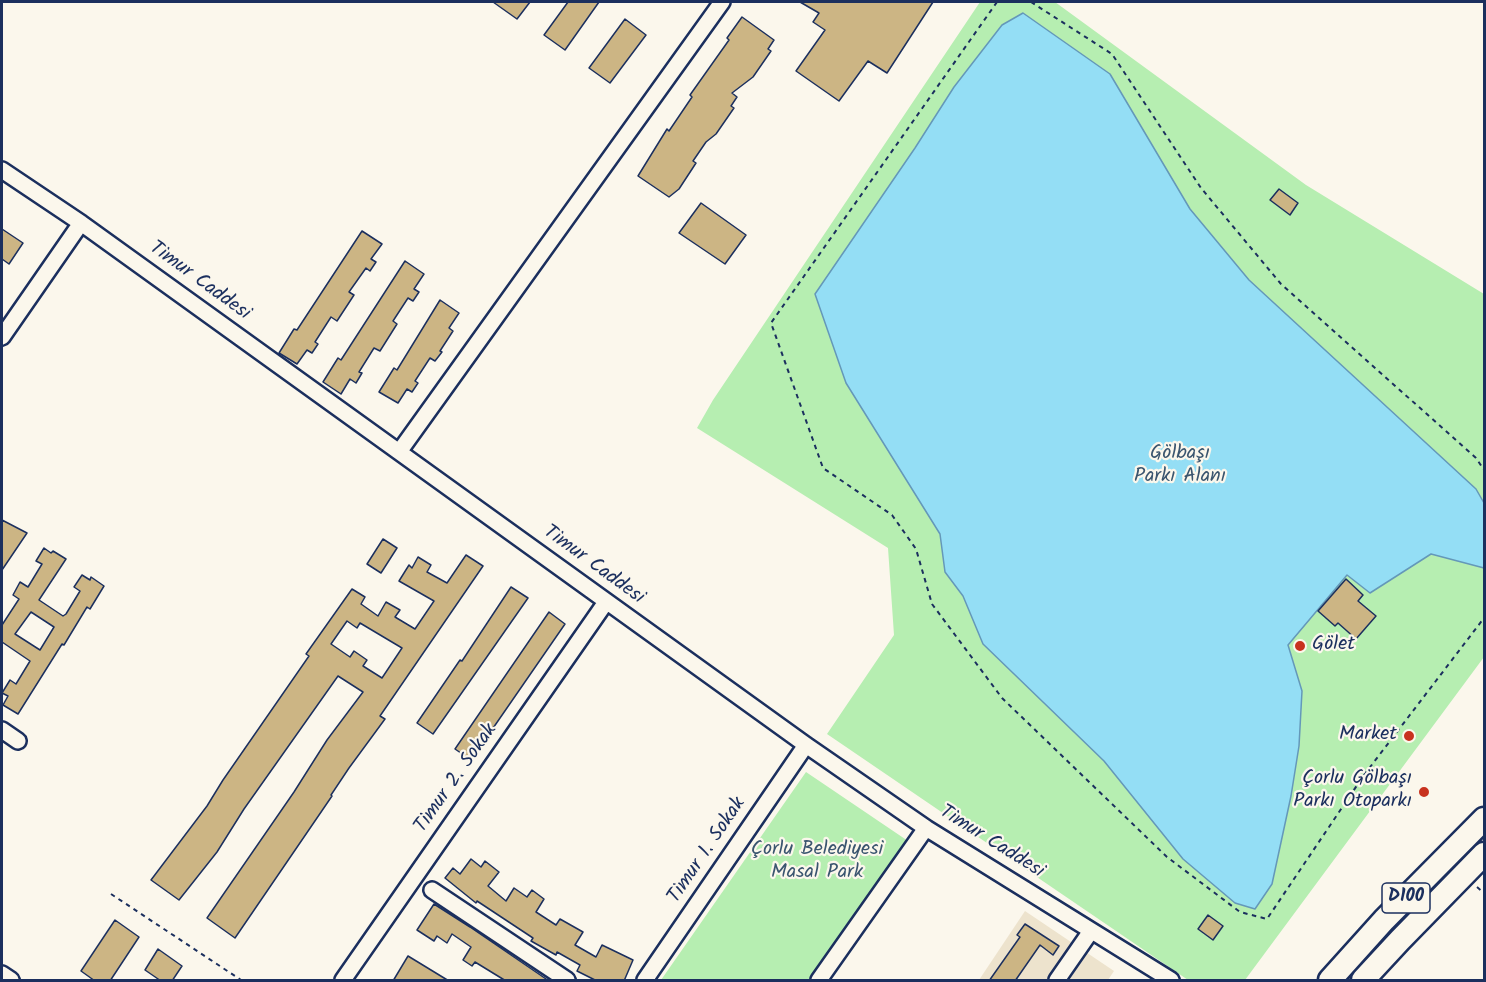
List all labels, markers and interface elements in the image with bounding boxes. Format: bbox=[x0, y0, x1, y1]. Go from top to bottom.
street label: Timur Caddesi bbox=[144, 237, 254, 327]
park label: Gölbaşı Parkı Alanı bbox=[1134, 443, 1226, 490]
street label: Timur Caddesi bbox=[538, 521, 648, 611]
place label: Gölet bbox=[1312, 634, 1355, 658]
marker: Gölet bbox=[1293, 639, 1307, 653]
street label: Timur 2. Sokak bbox=[411, 720, 503, 838]
place label: Market bbox=[1339, 724, 1397, 748]
marker: Market bbox=[1402, 729, 1416, 743]
place label: Çorlu Gölbaşı Parkı Otoparkı bbox=[1293, 768, 1412, 815]
marker: Çorlu Gölbaşı Parkı Otoparkı bbox=[1417, 785, 1431, 799]
street label: Timur 1. Sokak bbox=[664, 794, 752, 908]
street label: Timur Caddesi bbox=[934, 801, 1048, 885]
park label: Çorlu Belediyesi Masal Park bbox=[751, 839, 883, 886]
road number: D100 bbox=[1382, 883, 1430, 913]

